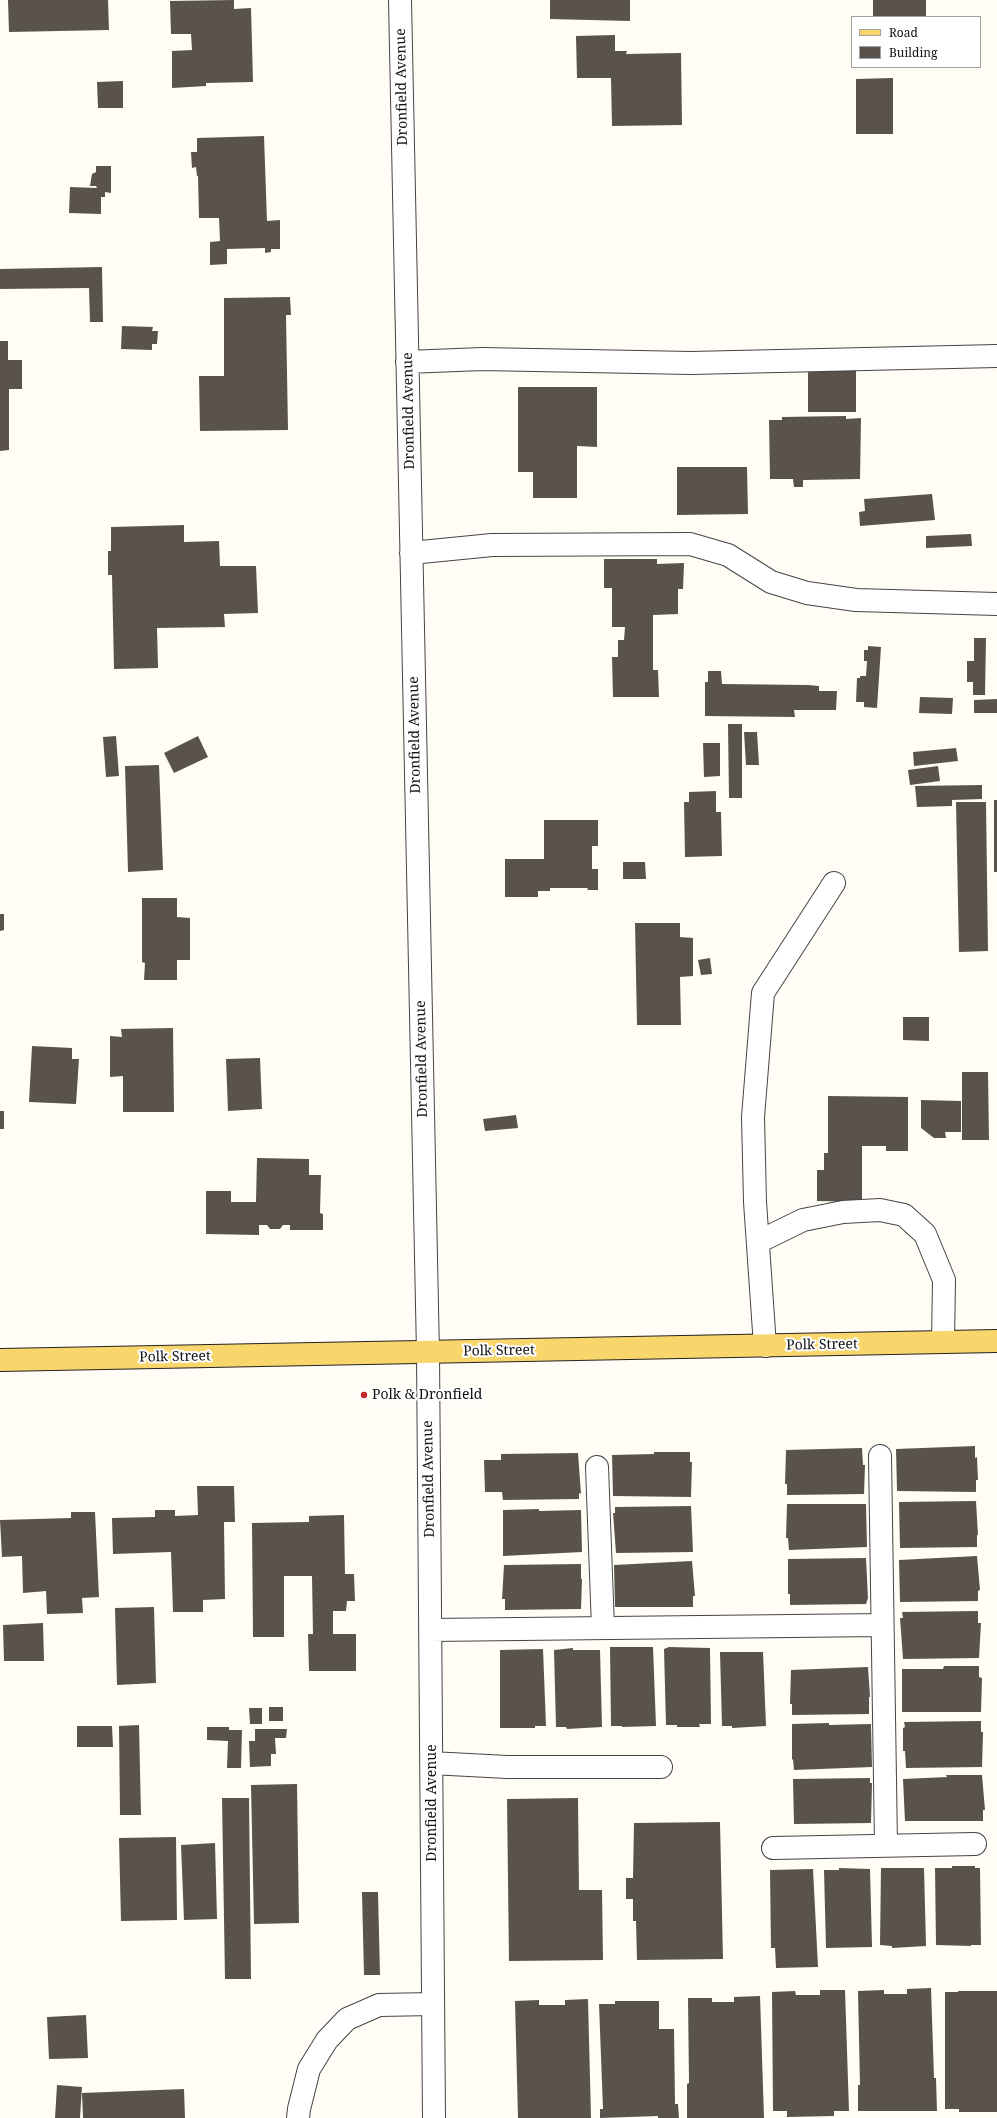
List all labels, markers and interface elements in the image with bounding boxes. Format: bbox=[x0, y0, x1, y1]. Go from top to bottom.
legend bbox=[851, 16, 981, 68]
text: Road bbox=[889, 24, 918, 41]
street label: Dronfield Avenue bbox=[393, 28, 411, 146]
text: Building bbox=[889, 44, 937, 61]
street label: Dronfield Avenue bbox=[400, 352, 418, 470]
street label: Dronfield Avenue bbox=[406, 676, 424, 794]
street label: Dronfield Avenue bbox=[413, 1000, 431, 1118]
street label: Polk Street bbox=[786, 1336, 858, 1354]
street label: Polk Street bbox=[463, 1342, 535, 1360]
street label: Polk Street bbox=[139, 1348, 211, 1366]
place label: Polk & Dronfield bbox=[372, 1387, 482, 1403]
marker: Polk & Dronfield bbox=[359, 1390, 369, 1400]
street label: Dronfield Avenue bbox=[420, 1420, 438, 1538]
street label: Dronfield Avenue bbox=[424, 1744, 440, 1862]

